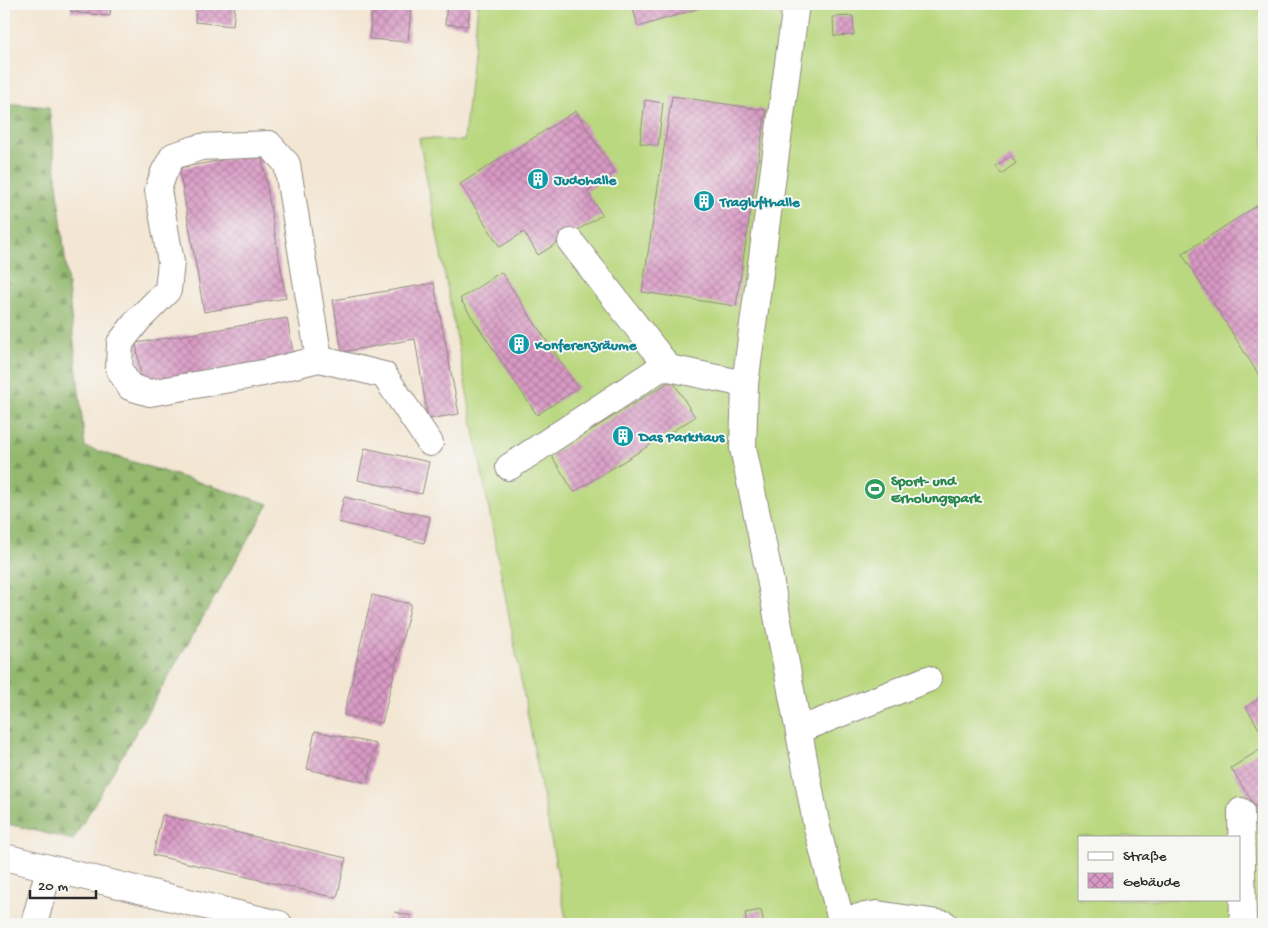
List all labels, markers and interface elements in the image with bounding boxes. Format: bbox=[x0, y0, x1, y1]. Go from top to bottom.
building icon: Judohalle bbox=[526, 167, 550, 191]
place label: Judohalle bbox=[553, 172, 618, 190]
building icon: Traglufthalle bbox=[692, 189, 716, 213]
place label: Traglufthalle bbox=[719, 194, 801, 212]
building icon: Konferenzräume bbox=[507, 332, 531, 356]
place label: Konferenzräume bbox=[534, 337, 638, 355]
building icon: Das ParkHaus bbox=[611, 424, 635, 448]
place label: Das ParkHaus bbox=[637, 429, 726, 447]
place label: Sport- und Erholungspark bbox=[891, 473, 983, 508]
sports icon: Sport- und Erholungspark bbox=[863, 477, 887, 501]
legend bbox=[1078, 836, 1240, 900]
text: Straße bbox=[1123, 848, 1167, 866]
scale bar bbox=[30, 868, 96, 900]
text: Gebäude bbox=[1123, 874, 1180, 892]
text: 20 m bbox=[38, 878, 68, 896]

